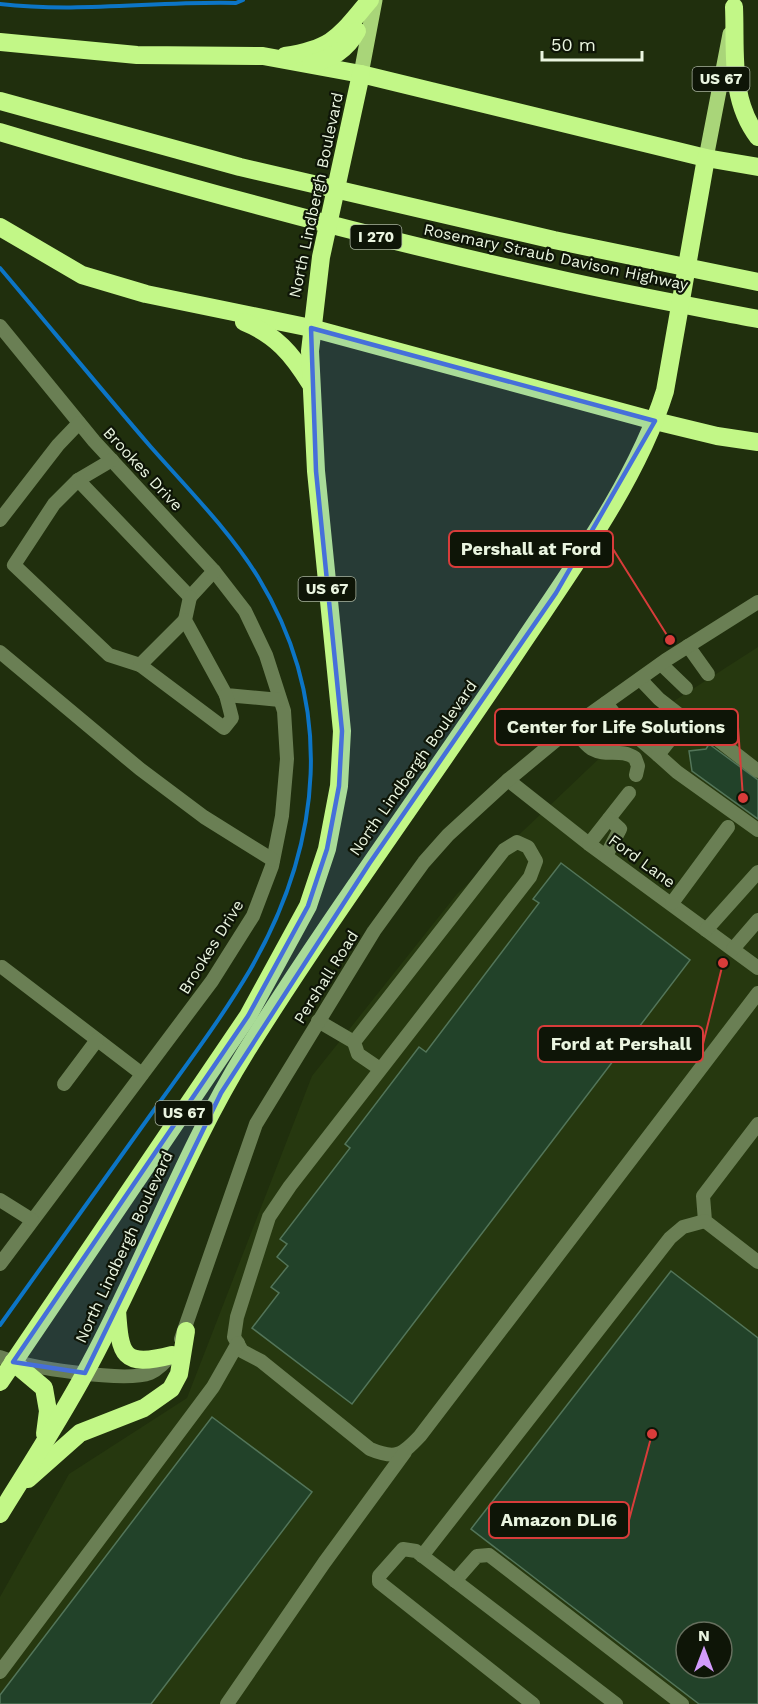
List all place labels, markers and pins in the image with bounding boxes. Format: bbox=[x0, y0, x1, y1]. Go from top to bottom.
callout: Pershall at Ford bbox=[449, 531, 613, 567]
callout: Center for Life Solutions bbox=[495, 709, 738, 745]
callout: Ford at Pershall bbox=[538, 1026, 703, 1062]
callout: Amazon DLI6 bbox=[489, 1502, 629, 1538]

